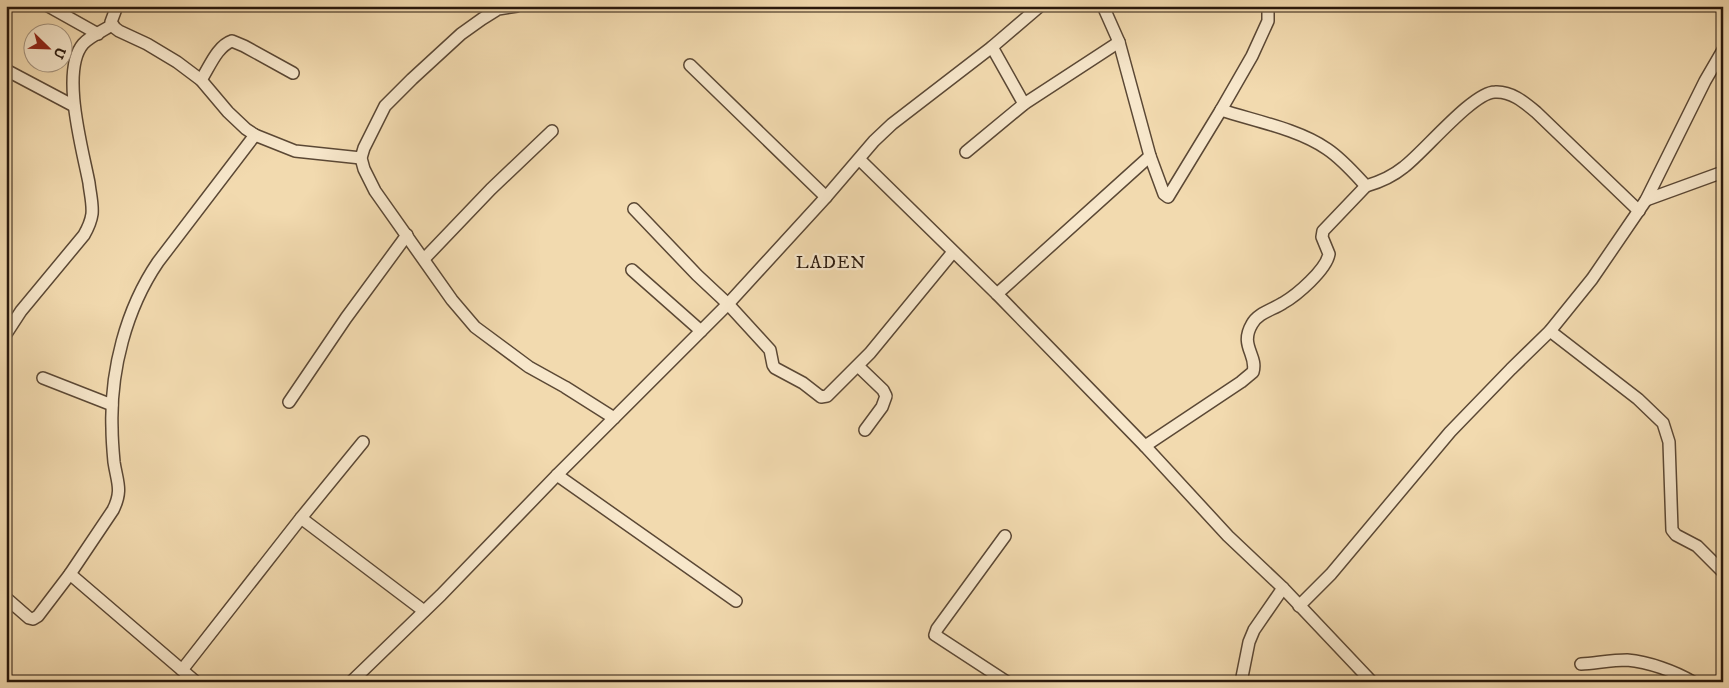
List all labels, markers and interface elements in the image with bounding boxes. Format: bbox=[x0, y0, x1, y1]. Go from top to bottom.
north arrow bbox=[22, 22, 72, 72]
text: U bbox=[49, 44, 69, 61]
district label: LADEN bbox=[796, 252, 866, 274]

